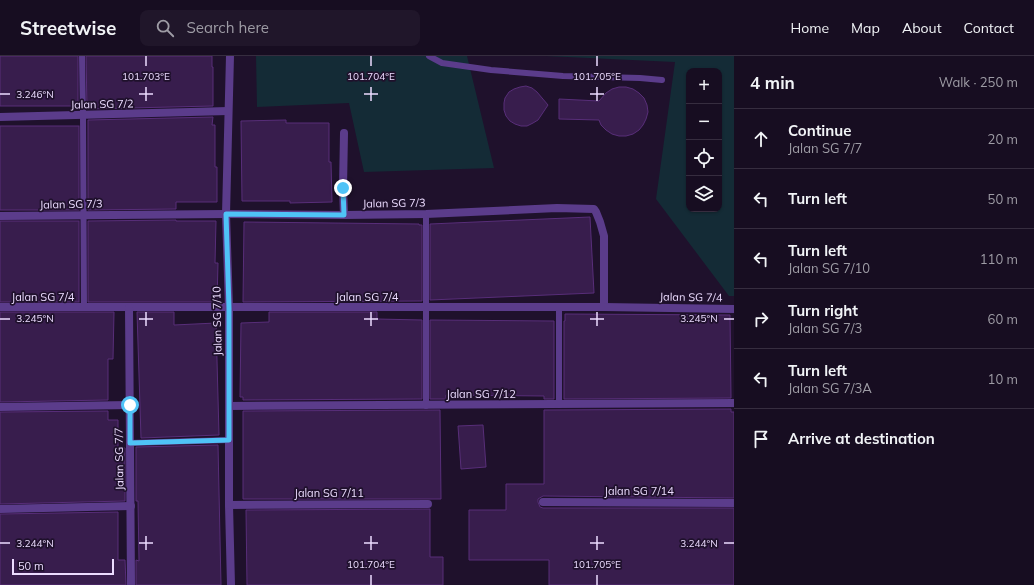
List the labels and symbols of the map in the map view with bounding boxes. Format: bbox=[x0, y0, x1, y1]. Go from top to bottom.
text: 101.703°E bbox=[122, 70, 170, 83]
text: 101.704°E bbox=[347, 70, 395, 83]
text: 101.705°E bbox=[573, 70, 621, 83]
text: 3.246°N bbox=[16, 88, 54, 101]
street label: Jalan SG 7/2 bbox=[70, 96, 134, 112]
route end bbox=[334, 179, 352, 197]
street label: Jalan SG 7/3 bbox=[362, 195, 426, 211]
street label: Jalan SG 7/3 bbox=[39, 196, 103, 212]
street label: Jalan SG 7/10 bbox=[209, 286, 225, 356]
street label: Jalan SG 7/4 bbox=[659, 289, 723, 305]
street label: Jalan SG 7/4 bbox=[12, 290, 75, 304]
street label: Jalan SG 7/4 bbox=[336, 290, 399, 304]
text: 3.245°N bbox=[16, 312, 54, 325]
text: 3.245°N bbox=[680, 312, 718, 325]
street label: Jalan SG 7/12 bbox=[446, 387, 516, 401]
route start bbox=[121, 396, 139, 414]
street label: Jalan SG 7/7 bbox=[111, 427, 127, 491]
street label: Jalan SG 7/14 bbox=[604, 484, 674, 498]
street label: Jalan SG 7/11 bbox=[294, 486, 364, 500]
text: 3.244°N bbox=[16, 537, 54, 550]
text: 3.244°N bbox=[680, 537, 718, 550]
scale bar bbox=[12, 557, 114, 576]
text: 101.704°E bbox=[347, 558, 395, 571]
text: 101.705°E bbox=[573, 558, 621, 571]

